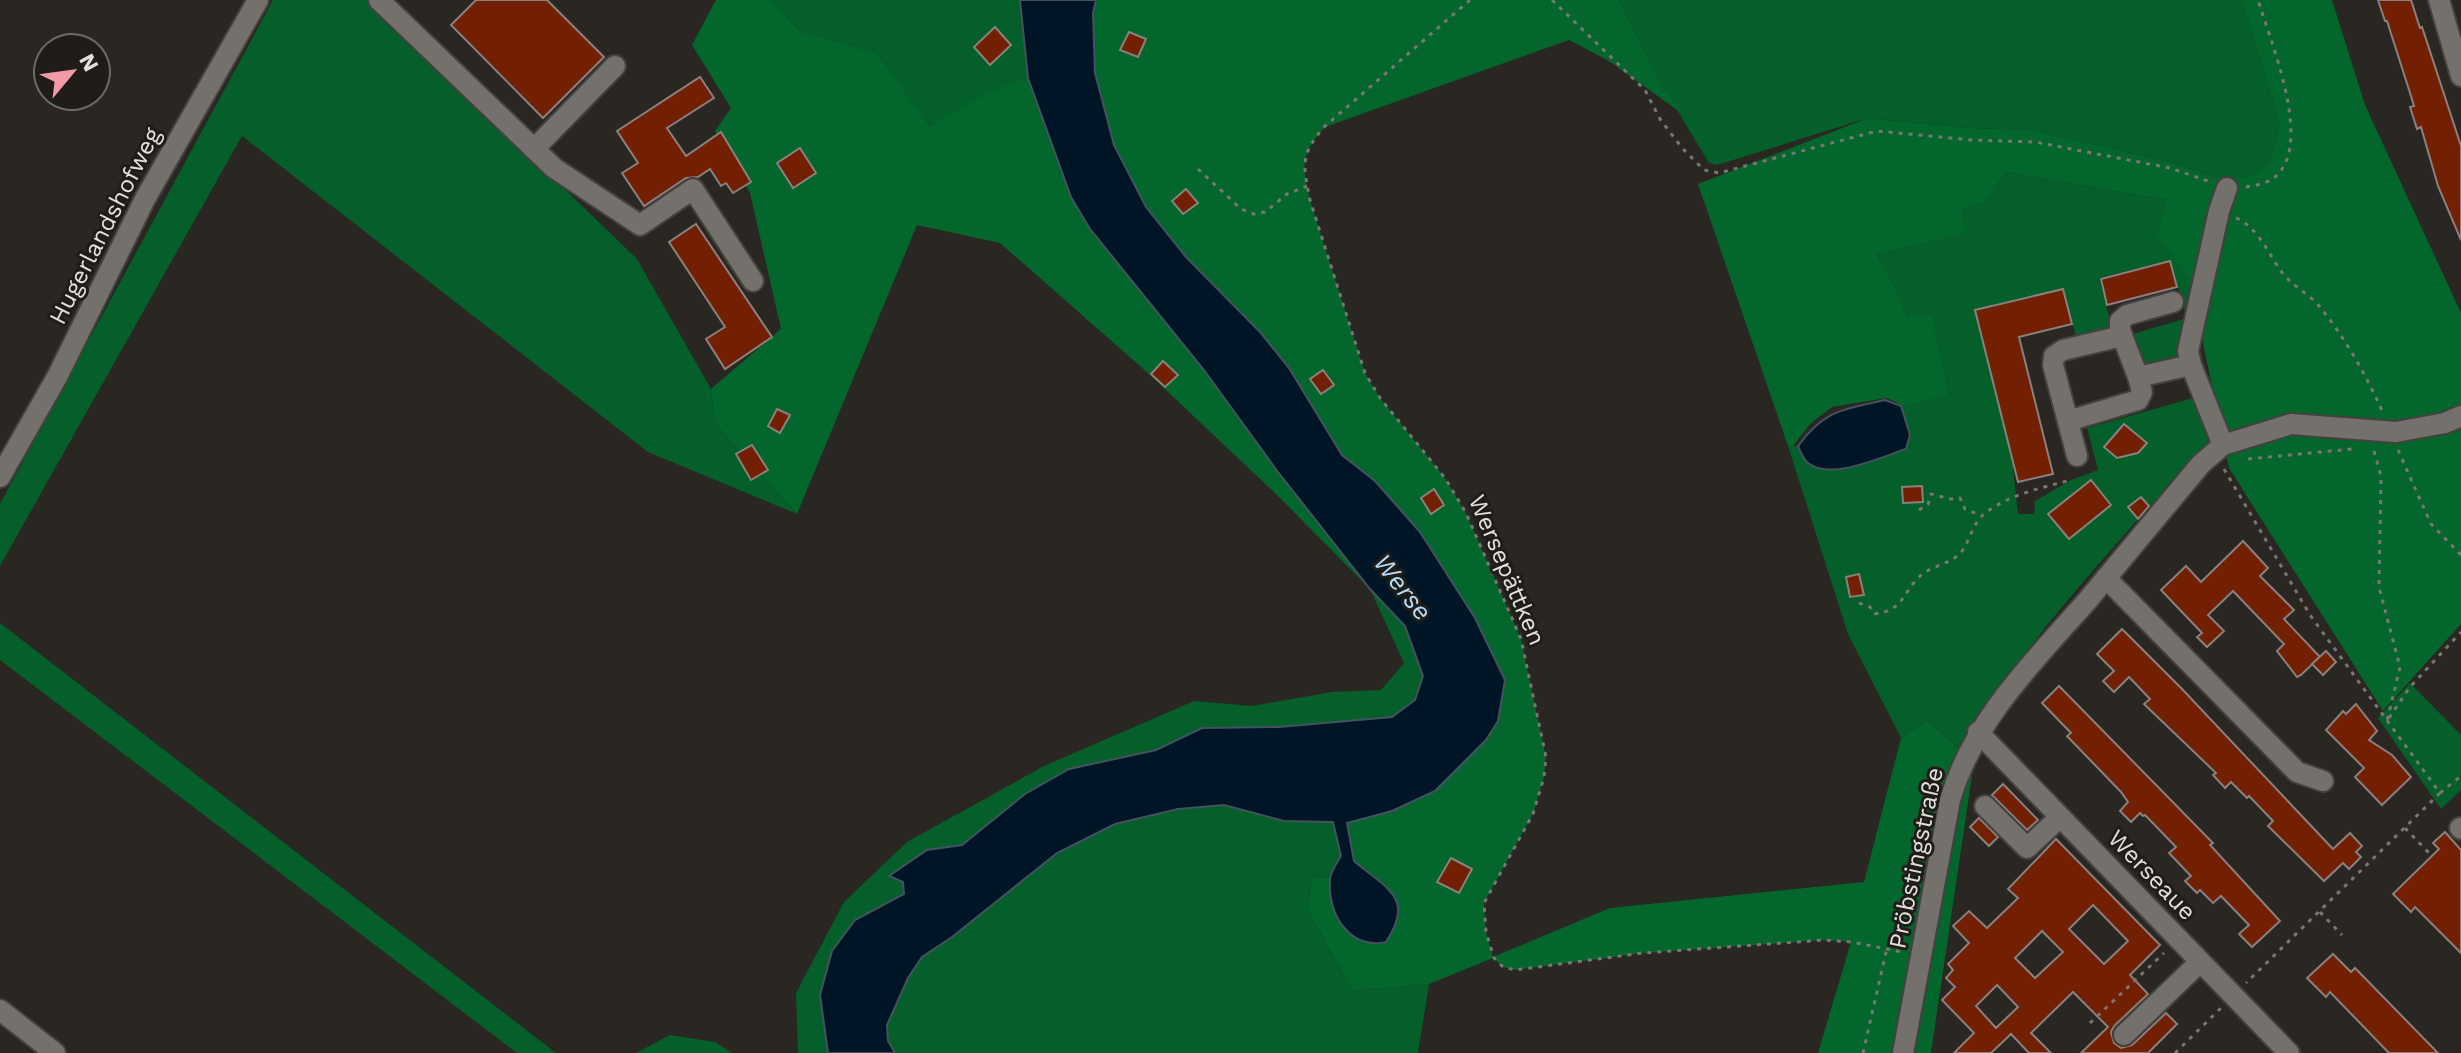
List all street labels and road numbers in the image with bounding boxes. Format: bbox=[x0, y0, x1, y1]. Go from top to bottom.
street label: Hugerlandshofweg bbox=[43, 123, 167, 329]
street label: Wersepättken bbox=[1463, 491, 1551, 649]
street label: Pröbstingstraße bbox=[1883, 765, 1949, 951]
street label: Werseaue bbox=[2102, 824, 2202, 926]

